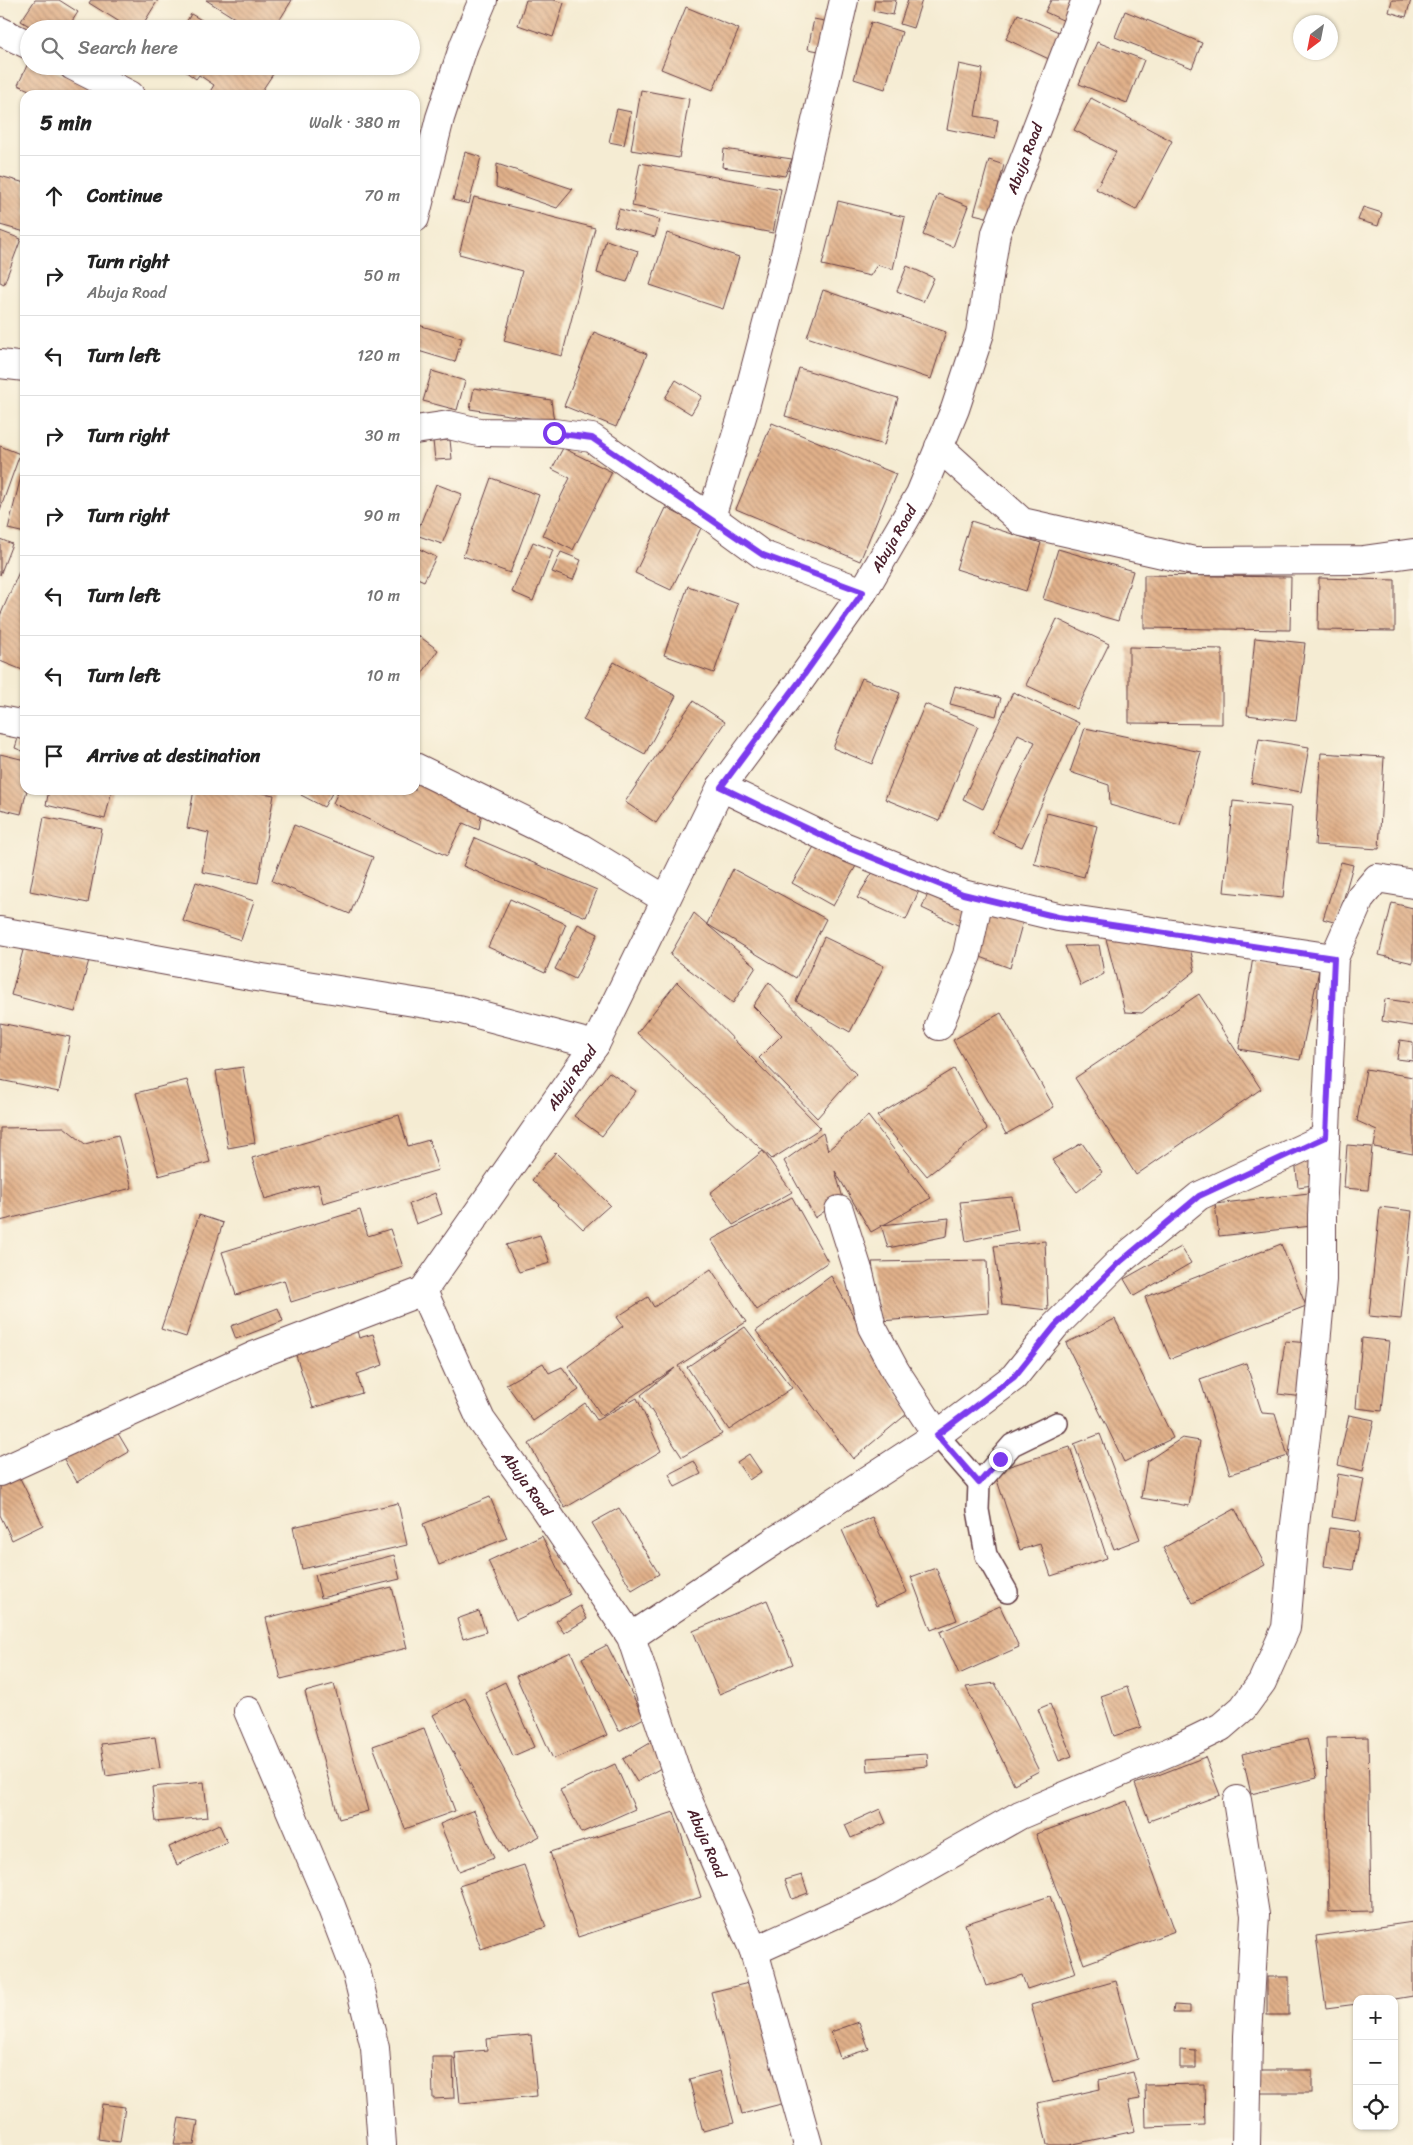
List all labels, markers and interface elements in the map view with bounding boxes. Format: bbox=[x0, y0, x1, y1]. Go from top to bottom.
north arrow bbox=[1293, 15, 1338, 60]
search box bbox=[20, 20, 420, 75]
text: Search here bbox=[78, 31, 178, 64]
icon: search bbox=[38, 34, 66, 62]
text: 5 min bbox=[40, 104, 92, 142]
text: Walk · 380 m bbox=[309, 108, 400, 137]
street label: Abuja Road bbox=[999, 118, 1051, 199]
text: Continue bbox=[87, 179, 163, 212]
text: 70 m bbox=[364, 181, 400, 210]
icon: ahead bbox=[40, 182, 68, 210]
text: Turn right bbox=[87, 245, 169, 278]
text: 50 m bbox=[364, 261, 400, 290]
icon: right bbox=[40, 262, 68, 290]
text: Abuja Road bbox=[87, 278, 166, 307]
text: Turn left bbox=[87, 339, 160, 372]
text: 120 m bbox=[357, 341, 400, 370]
icon: left bbox=[40, 342, 68, 370]
text: Turn right bbox=[87, 419, 169, 452]
text: 30 m bbox=[365, 421, 400, 450]
icon: right bbox=[40, 422, 68, 450]
route start bbox=[543, 422, 566, 445]
text: Turn right bbox=[87, 499, 169, 532]
street label: Abuja Road bbox=[863, 499, 924, 578]
text: 90 m bbox=[364, 501, 400, 530]
icon: right bbox=[40, 502, 68, 530]
text: Turn left bbox=[87, 579, 160, 612]
text: 10 m bbox=[367, 581, 400, 610]
icon: left bbox=[40, 582, 68, 610]
text: Turn left bbox=[87, 659, 160, 692]
text: 10 m bbox=[367, 661, 400, 690]
icon: left bbox=[40, 662, 68, 690]
text: Arrive at destination bbox=[87, 739, 260, 772]
icon: arrive bbox=[40, 742, 68, 770]
street label: Abuja Road bbox=[539, 1039, 605, 1117]
street label: Abuja Road bbox=[494, 1445, 560, 1522]
route end bbox=[989, 1448, 1012, 1471]
street label: Abuja Road bbox=[680, 1803, 734, 1883]
map controls bbox=[1353, 1995, 1398, 2130]
button: + bbox=[1353, 1995, 1398, 2040]
button: − bbox=[1353, 2040, 1398, 2085]
button: locate bbox=[1353, 2085, 1398, 2130]

